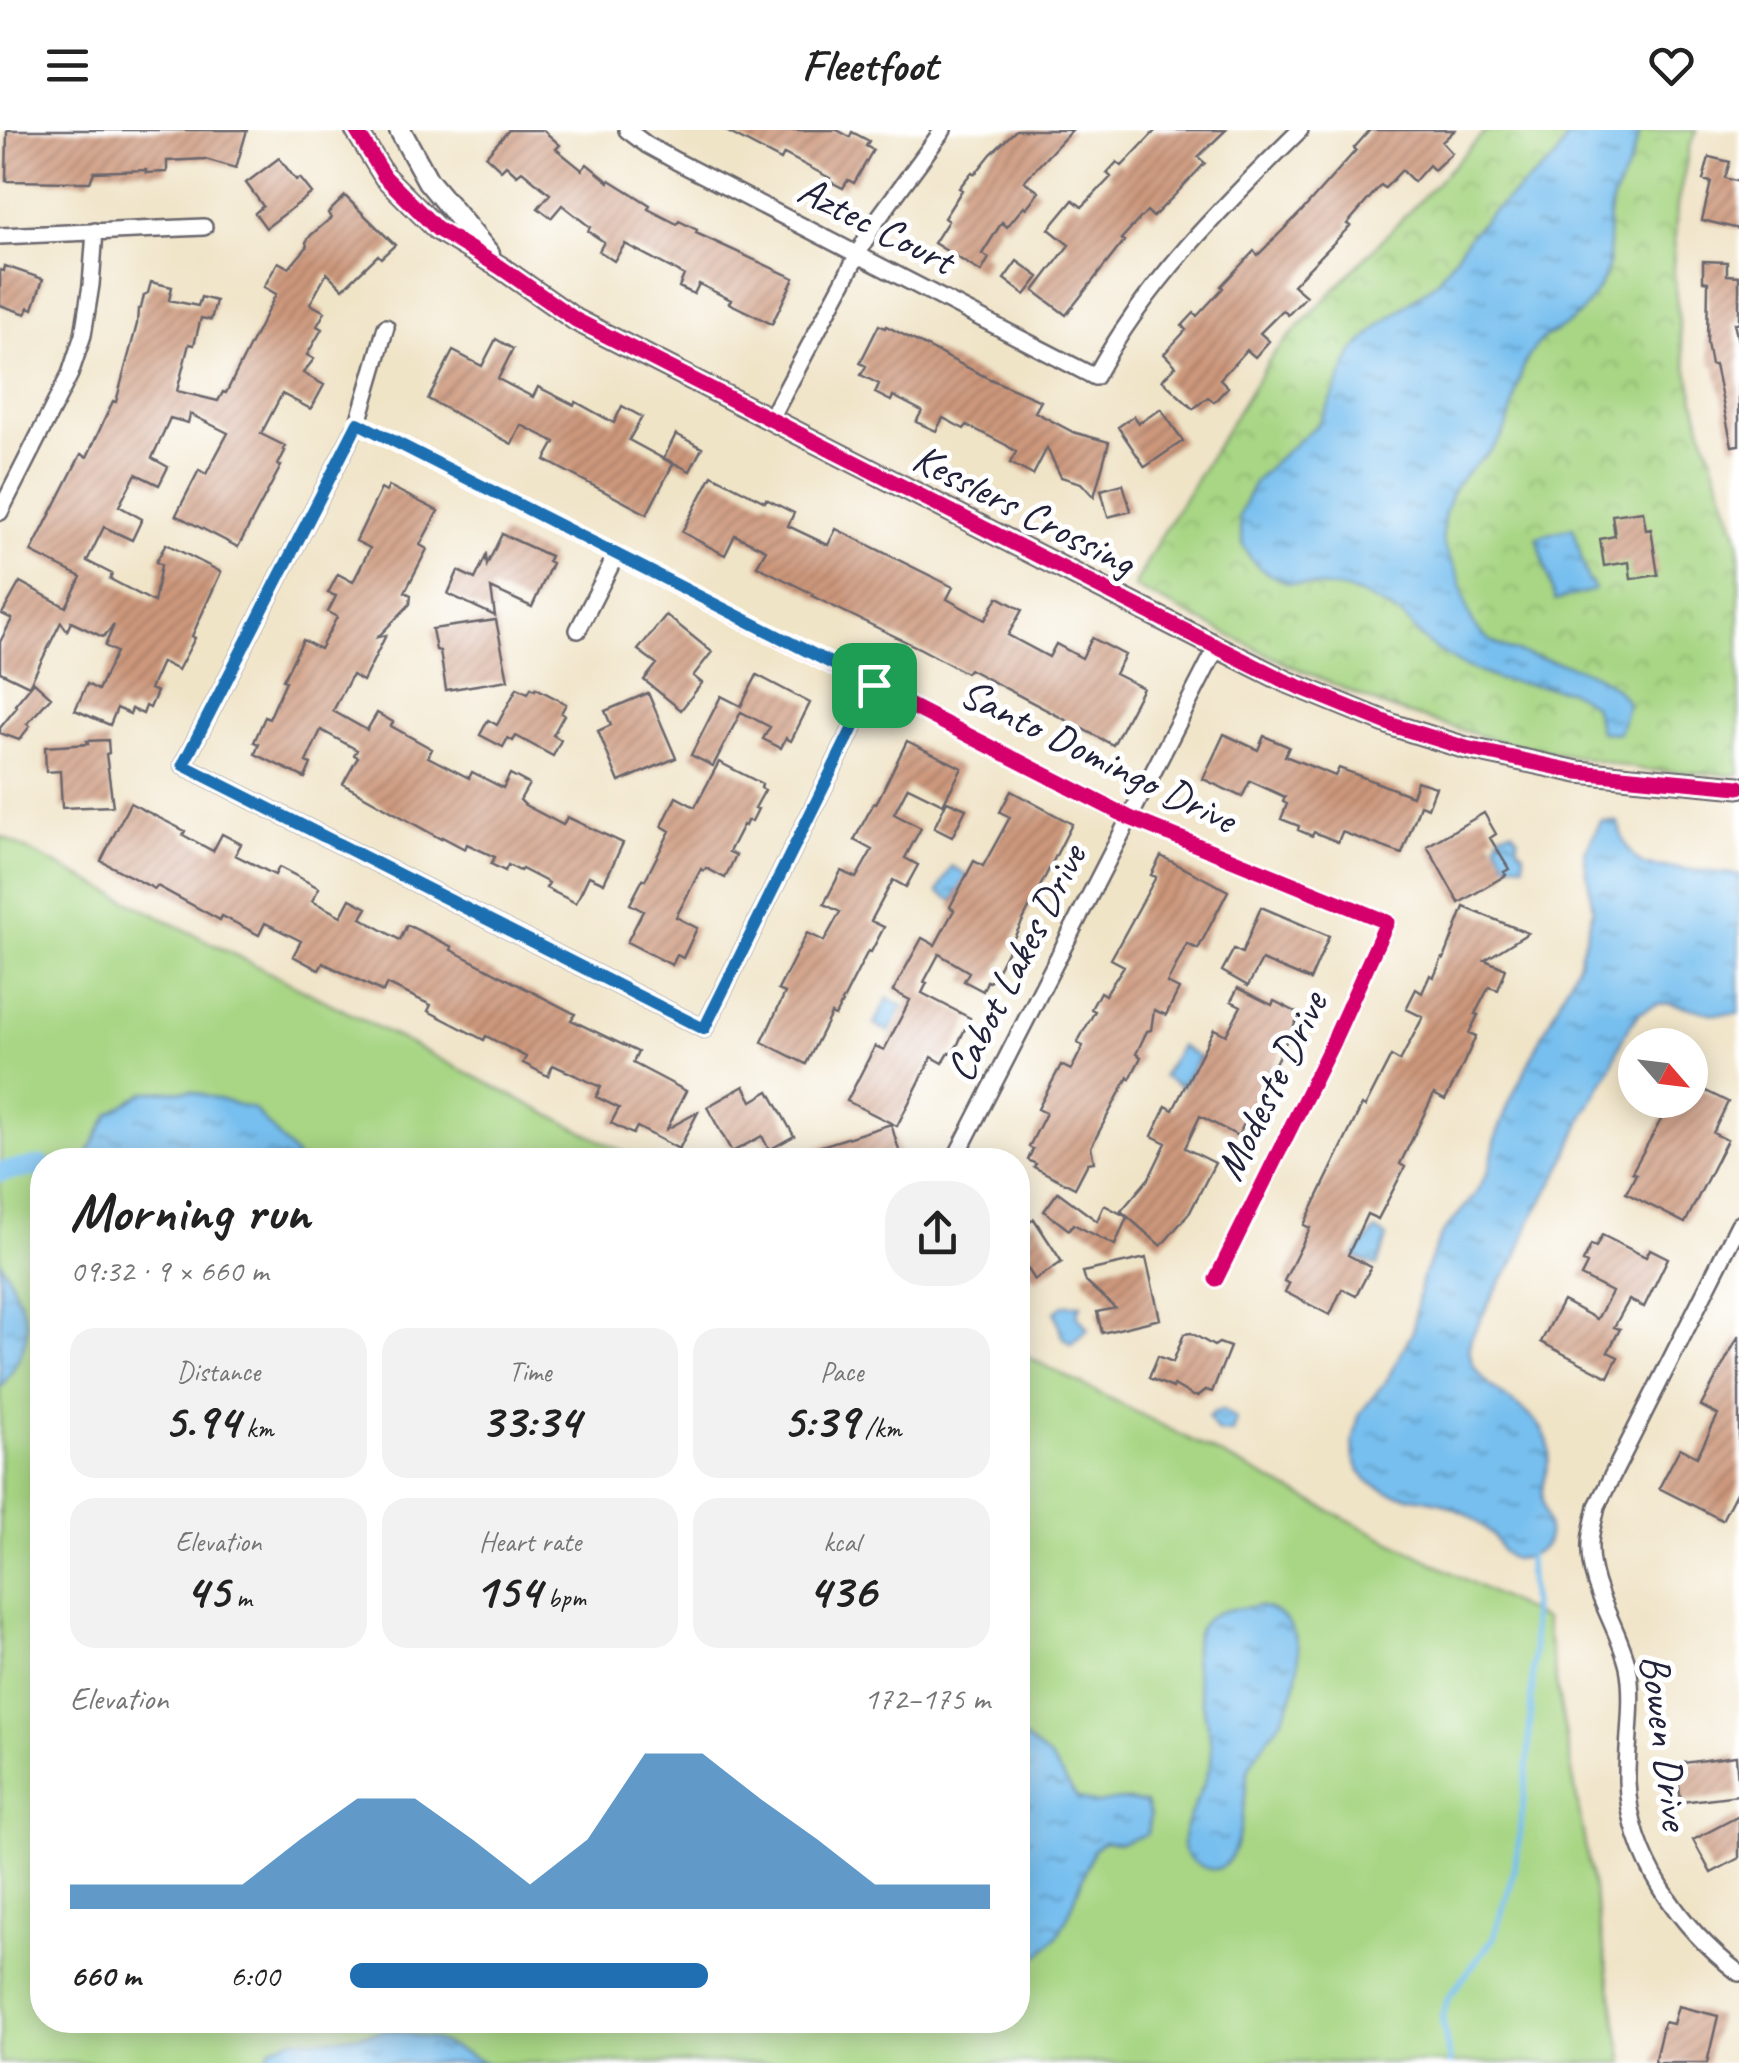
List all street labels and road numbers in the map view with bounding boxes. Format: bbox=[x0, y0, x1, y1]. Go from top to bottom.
street label: Aztec Court bbox=[789, 163, 966, 289]
street label: Kesslers Crossing bbox=[904, 431, 1146, 589]
street label: Santo Domingo Drive bbox=[951, 666, 1248, 847]
street label: Cabot Lakes Drive bbox=[934, 834, 1099, 1090]
street label: Modeste Drive bbox=[1203, 981, 1340, 1189]
street label: Bowen Drive bbox=[1628, 1652, 1702, 1836]

